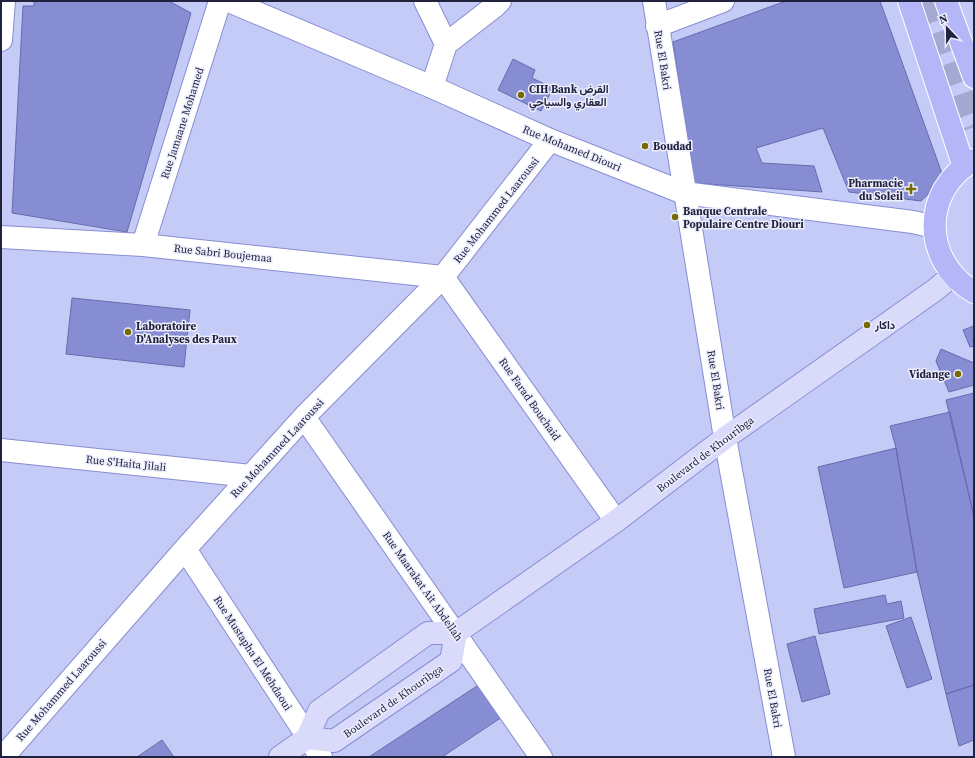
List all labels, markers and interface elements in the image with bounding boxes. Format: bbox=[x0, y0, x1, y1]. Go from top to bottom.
north arrow bbox=[927, 8, 967, 48]
text: N bbox=[937, 11, 950, 28]
street label: Rue El Bakri bbox=[650, 29, 675, 91]
street label: Rue Jamaane Mohamed bbox=[157, 65, 208, 181]
place label: CIH Bank القرض العقاري والسياحي bbox=[529, 82, 609, 111]
marker: CIH Bank القرض العقاري والسياحي bbox=[516, 90, 526, 100]
street label: Rue Mohamed Diouri bbox=[520, 122, 623, 175]
place label: Boudad bbox=[653, 139, 692, 154]
marker: Boudad bbox=[640, 141, 650, 151]
street label: Rue Mohammed Laaroussi bbox=[450, 154, 543, 267]
place label: Pharmacie du Soleil bbox=[848, 176, 903, 204]
marker: Pharmacie du Soleil bbox=[906, 184, 916, 194]
place label: Banque Centrale Populaire Centre Diouri bbox=[683, 204, 804, 232]
marker: Banque Centrale Populaire Centre Diouri bbox=[670, 212, 680, 222]
street label: Rue Sabri Boujemaa bbox=[173, 241, 273, 266]
place label: داكار bbox=[874, 318, 896, 333]
place label: Laboratoire D'Analyses des Paux bbox=[136, 319, 237, 347]
marker: داكار bbox=[862, 320, 872, 330]
marker: Laboratoire D'Analyses des Paux bbox=[123, 327, 133, 337]
street label: Rue El Bakri bbox=[703, 349, 728, 411]
street label: Rue Farad Bouchaid bbox=[495, 355, 564, 444]
place label: Vidange bbox=[909, 367, 950, 382]
marker: Vidange bbox=[953, 369, 963, 379]
street label: Rue Mohammed Laaroussi bbox=[227, 395, 328, 501]
street label: Boulevard de Khouribga bbox=[654, 413, 757, 496]
street label: Rue S'Haita Jilali bbox=[85, 452, 167, 475]
street label: Rue Maarakat Ait Abdellah bbox=[379, 528, 467, 645]
street label: Rue Mustapha El Mehdaoui bbox=[210, 593, 295, 714]
street label: Rue Mohammed Laaroussi bbox=[13, 636, 110, 745]
street label: Boulevard de Khouribga bbox=[341, 661, 446, 741]
street label: Rue El Bakri bbox=[760, 667, 785, 729]

